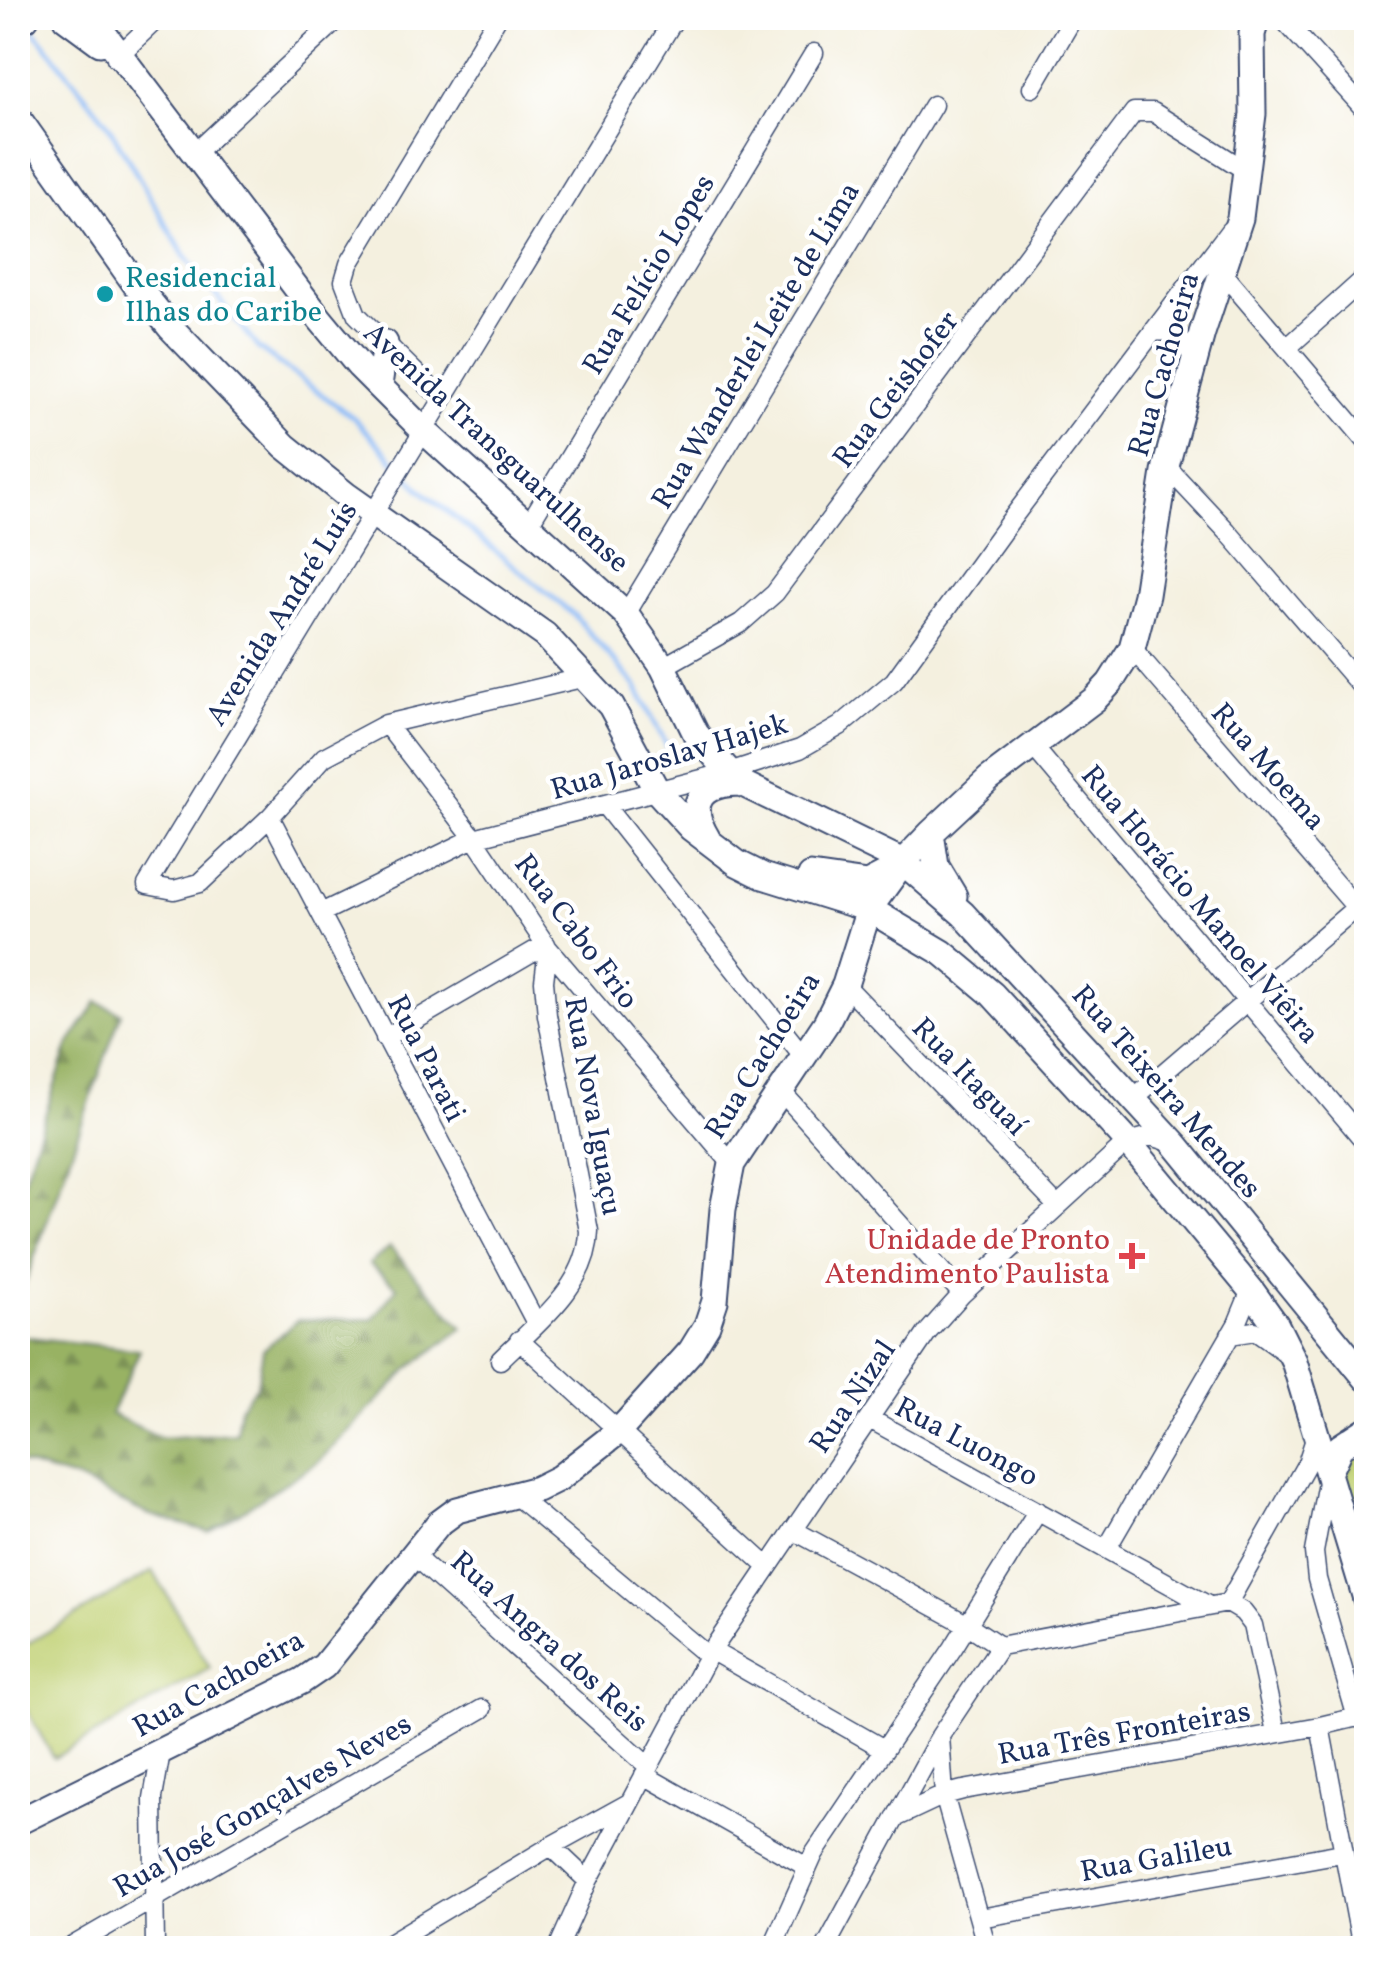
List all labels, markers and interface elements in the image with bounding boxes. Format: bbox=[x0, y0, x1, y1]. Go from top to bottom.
street label: Rua Felício Lopes bbox=[573, 167, 726, 383]
street label: Rua Wanderlei Leite de Lima bbox=[642, 174, 871, 518]
place label: Residencial Ilhas do Caribe bbox=[125, 258, 322, 334]
street label: Rua Cachoeira bbox=[1119, 267, 1211, 462]
marker: Residencial Ilhas do Caribe bbox=[94, 283, 116, 305]
street label: Rua Geishofer bbox=[823, 303, 970, 478]
street label: Avenida Transguarulhense bbox=[353, 314, 638, 583]
street label: Avenida André Luís bbox=[196, 493, 369, 735]
street label: Rua Moema bbox=[1200, 694, 1335, 840]
street label: Rua Jaroslav Hajek bbox=[546, 704, 793, 812]
street label: Rua Horácio Manoel Viêira bbox=[1070, 757, 1329, 1054]
street label: Rua Cabo Frio bbox=[503, 846, 648, 1019]
street label: Rua Cachoeira bbox=[695, 964, 832, 1148]
street label: Rua Teixeira Mendes bbox=[1061, 976, 1270, 1209]
street label: Rua Parati bbox=[375, 988, 475, 1130]
street label: Rua Nova Iguaçu bbox=[552, 994, 632, 1219]
street label: Rua Itaguaí bbox=[901, 1009, 1036, 1146]
place label: Unidade de Pronto Atendimento Paulista bbox=[825, 1220, 1110, 1296]
marker: Unidade de Pronto Atendimento Paulista bbox=[1119, 1243, 1145, 1269]
street label: Rua Nizal bbox=[800, 1332, 907, 1462]
street label: Rua Luongo bbox=[887, 1387, 1045, 1498]
street label: Rua Angra dos Reis bbox=[440, 1542, 657, 1743]
street label: Rua Cachoeira bbox=[126, 1620, 312, 1749]
street label: Rua Três Fronteiras bbox=[995, 1691, 1254, 1777]
street label: Rua José Gonçalves Neves bbox=[106, 1704, 420, 1909]
street label: Rua Galileu bbox=[1077, 1826, 1236, 1894]

